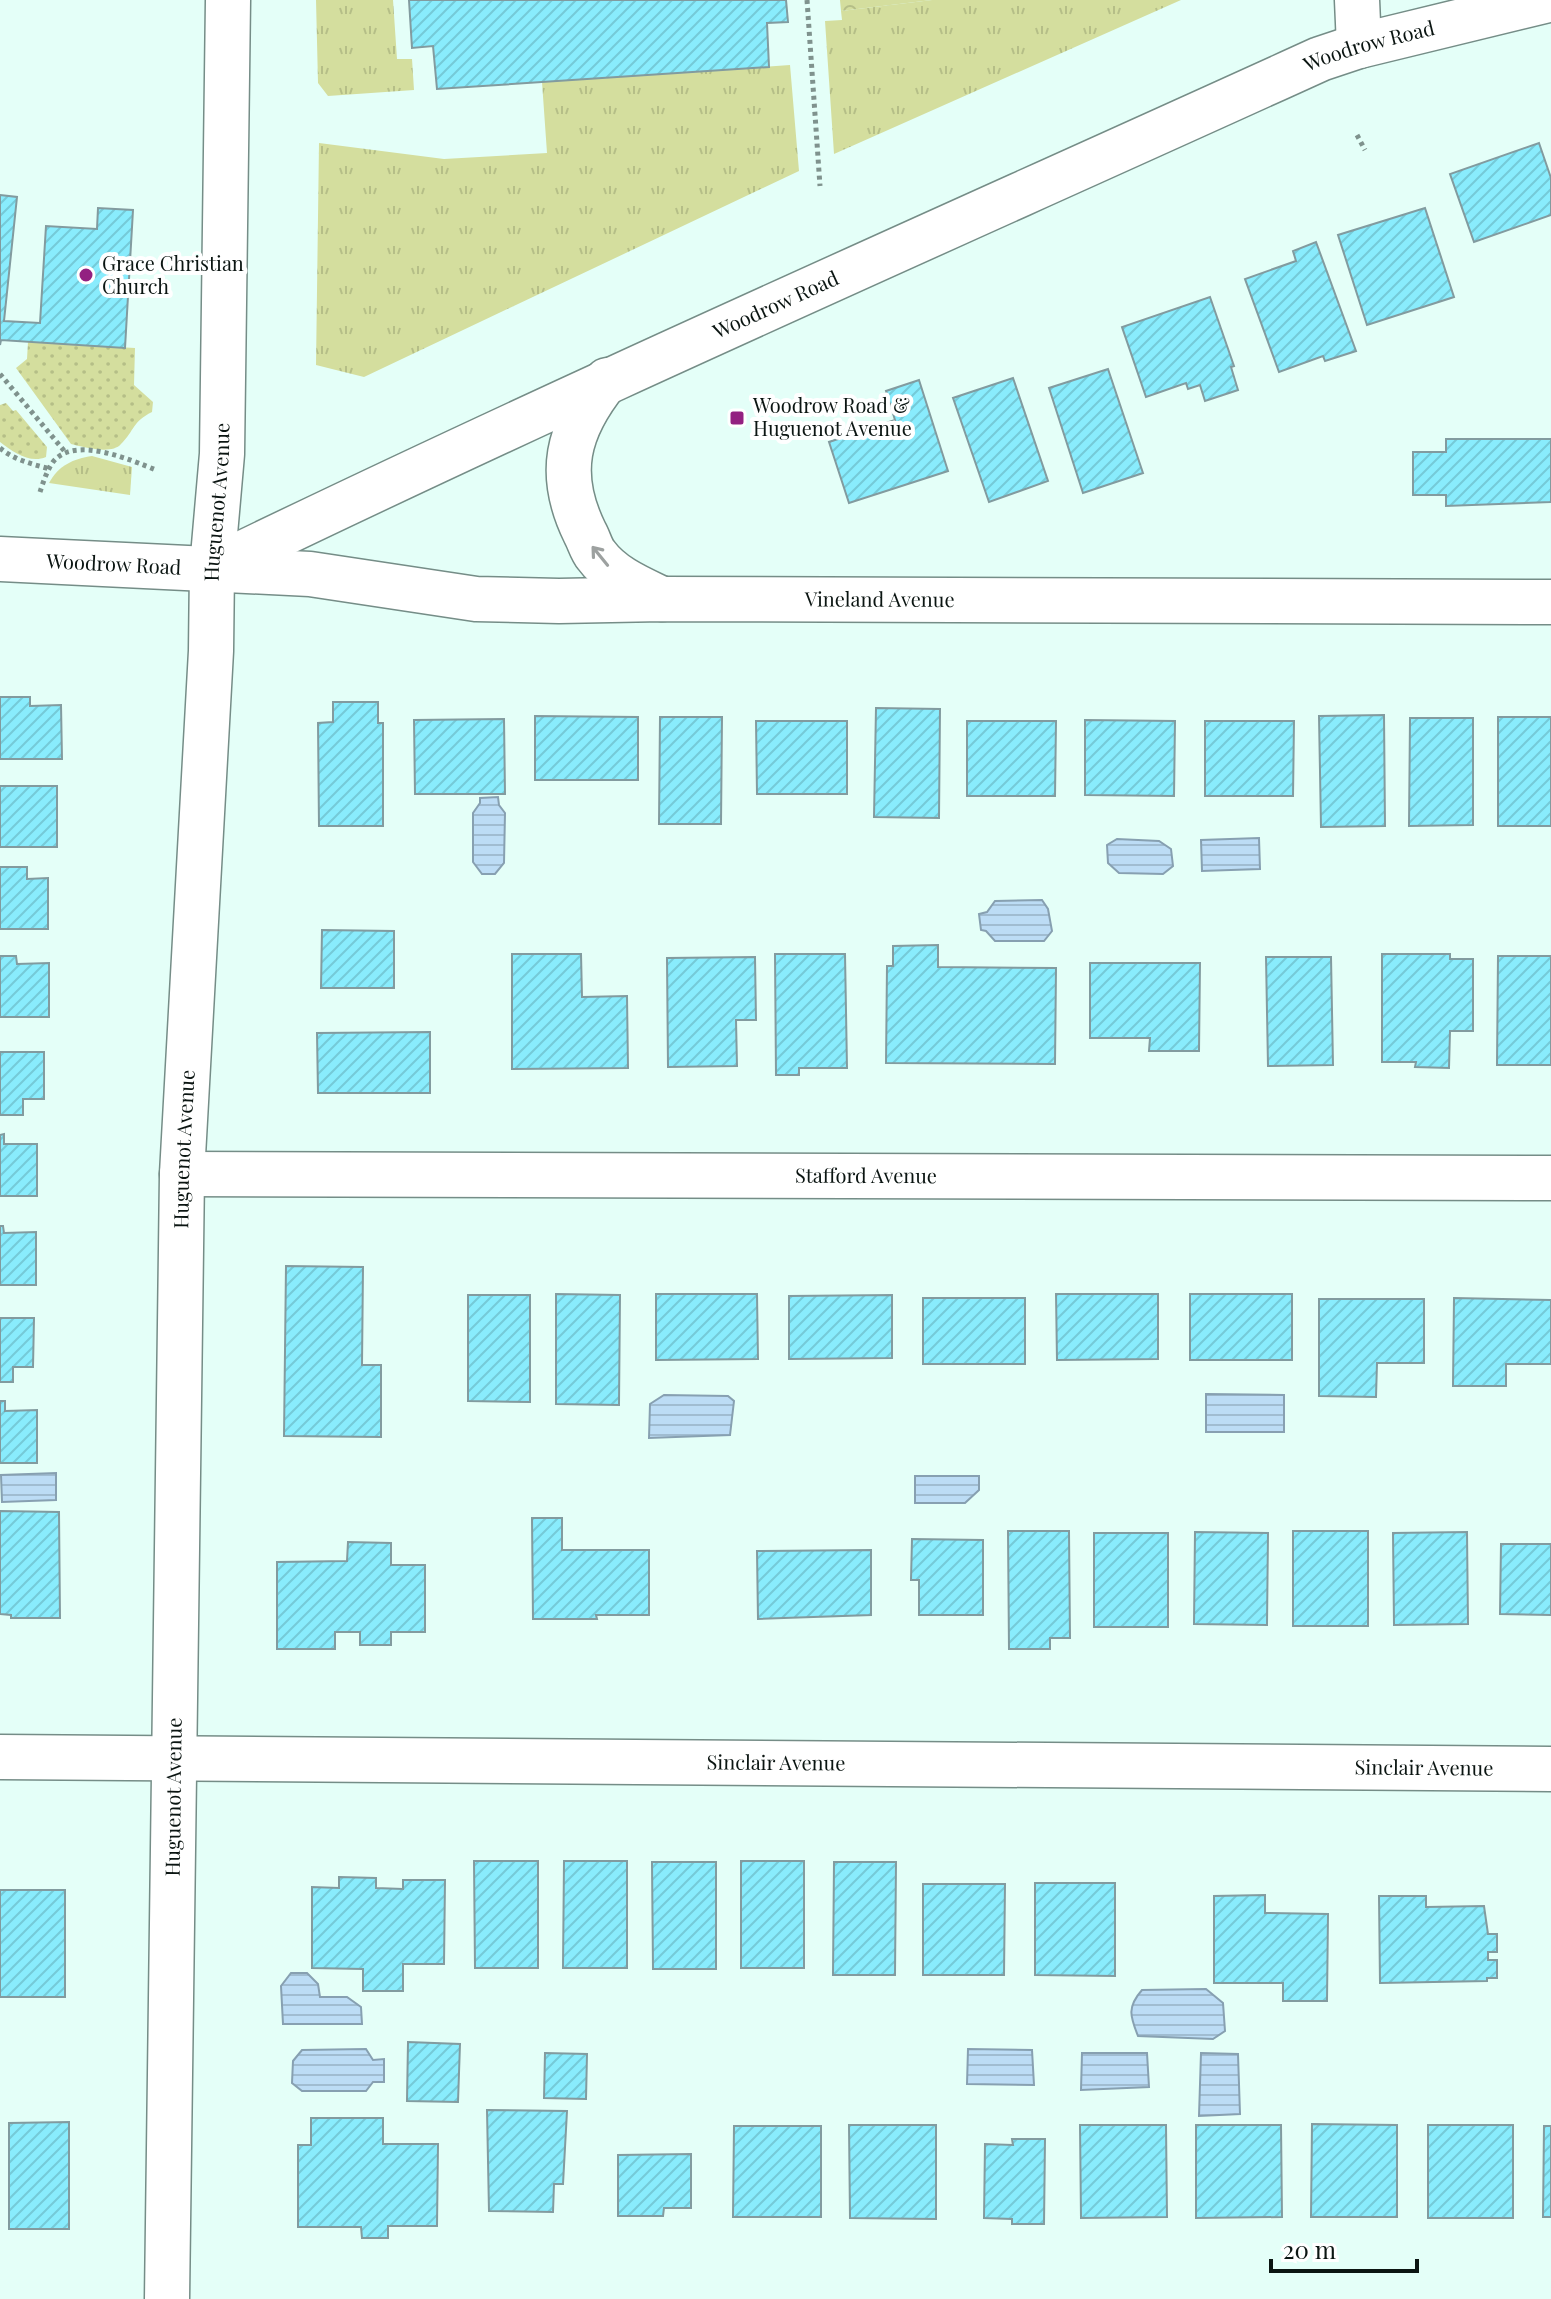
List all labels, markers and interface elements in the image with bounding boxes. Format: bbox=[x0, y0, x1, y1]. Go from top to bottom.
street label: Woodrow Road bbox=[1298, 13, 1437, 77]
place label: Grace Christian Church bbox=[102, 249, 244, 299]
street label: Woodrow Road bbox=[707, 263, 843, 344]
marker: Grace Christian Church bbox=[77, 266, 95, 284]
place label: Woodrow Road & Huguenot Avenue bbox=[752, 391, 912, 441]
marker: Woodrow Road & Huguenot Avenue bbox=[728, 409, 746, 427]
street label: Huguenot Avenue bbox=[197, 423, 234, 581]
one-way arrow bbox=[591, 545, 609, 566]
street label: Woodrow Road bbox=[45, 546, 182, 580]
street label: Vineland Avenue bbox=[804, 584, 955, 612]
street label: Huguenot Avenue bbox=[166, 1069, 200, 1229]
street label: Stafford Avenue bbox=[795, 1161, 937, 1188]
street label: Huguenot Avenue bbox=[158, 1717, 187, 1877]
street label: Sinclair Avenue bbox=[706, 1747, 845, 1776]
street label: Sinclair Avenue bbox=[1354, 1752, 1493, 1781]
scale bar bbox=[1271, 2223, 1417, 2273]
text: 20 m bbox=[1283, 2233, 1336, 2265]

